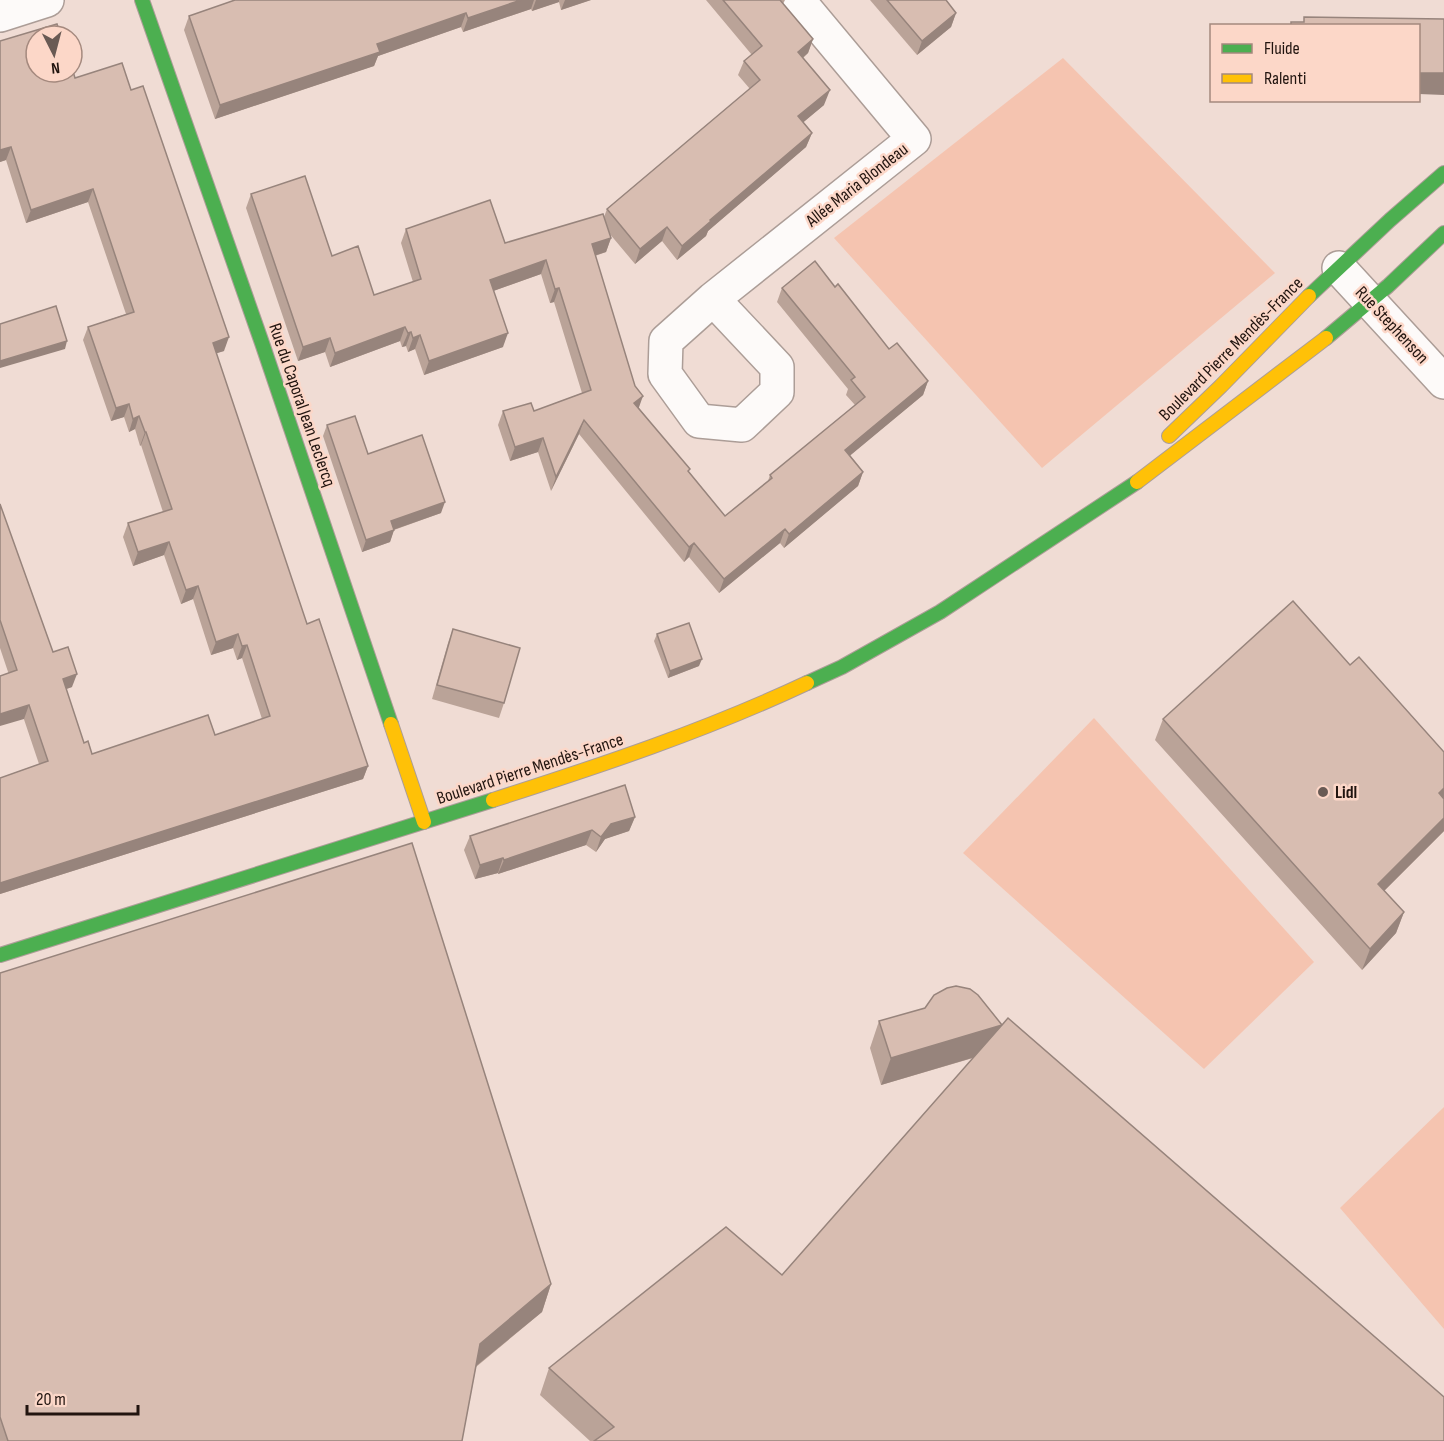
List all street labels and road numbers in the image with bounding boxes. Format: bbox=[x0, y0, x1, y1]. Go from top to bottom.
street label: Allée Maria Blondeau bbox=[801, 139, 912, 232]
street label: Boulevard Pierre Mendès-France bbox=[1155, 273, 1307, 425]
street label: Rue Stephenson bbox=[1351, 282, 1433, 368]
street label: Rue du Caporal Jean Leclercq bbox=[264, 320, 340, 490]
street label: Boulevard Pierre Mendès-France bbox=[434, 729, 626, 809]

